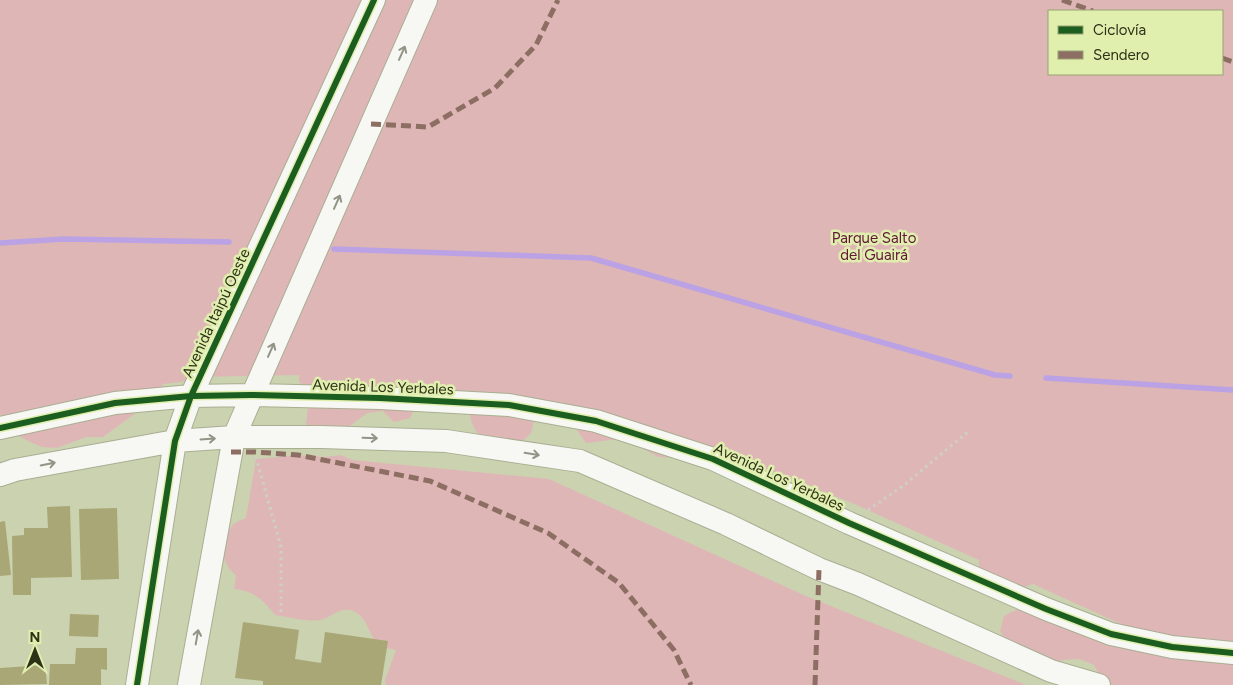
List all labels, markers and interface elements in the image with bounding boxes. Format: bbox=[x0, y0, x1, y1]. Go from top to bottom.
legend bbox=[1048, 10, 1223, 75]
text: Ciclovía bbox=[1093, 21, 1146, 39]
one-way arrow bbox=[398, 46, 408, 61]
text: Sendero bbox=[1093, 46, 1150, 64]
one-way arrow bbox=[332, 195, 342, 210]
park label: Parque Salto del Guairá bbox=[832, 229, 917, 264]
street label: Avenida Itaipú Oeste bbox=[178, 246, 254, 380]
one-way arrow bbox=[266, 343, 276, 358]
street label: Avenida Los Yerbales bbox=[312, 376, 454, 398]
one-way arrow bbox=[200, 434, 216, 443]
one-way arrow bbox=[362, 434, 378, 443]
street label: Avenida Los Yerbales bbox=[711, 439, 847, 515]
one-way arrow bbox=[523, 449, 539, 459]
one-way arrow bbox=[39, 459, 55, 469]
north arrow bbox=[10, 625, 60, 675]
text: N bbox=[30, 629, 40, 646]
one-way arrow bbox=[193, 629, 203, 645]

